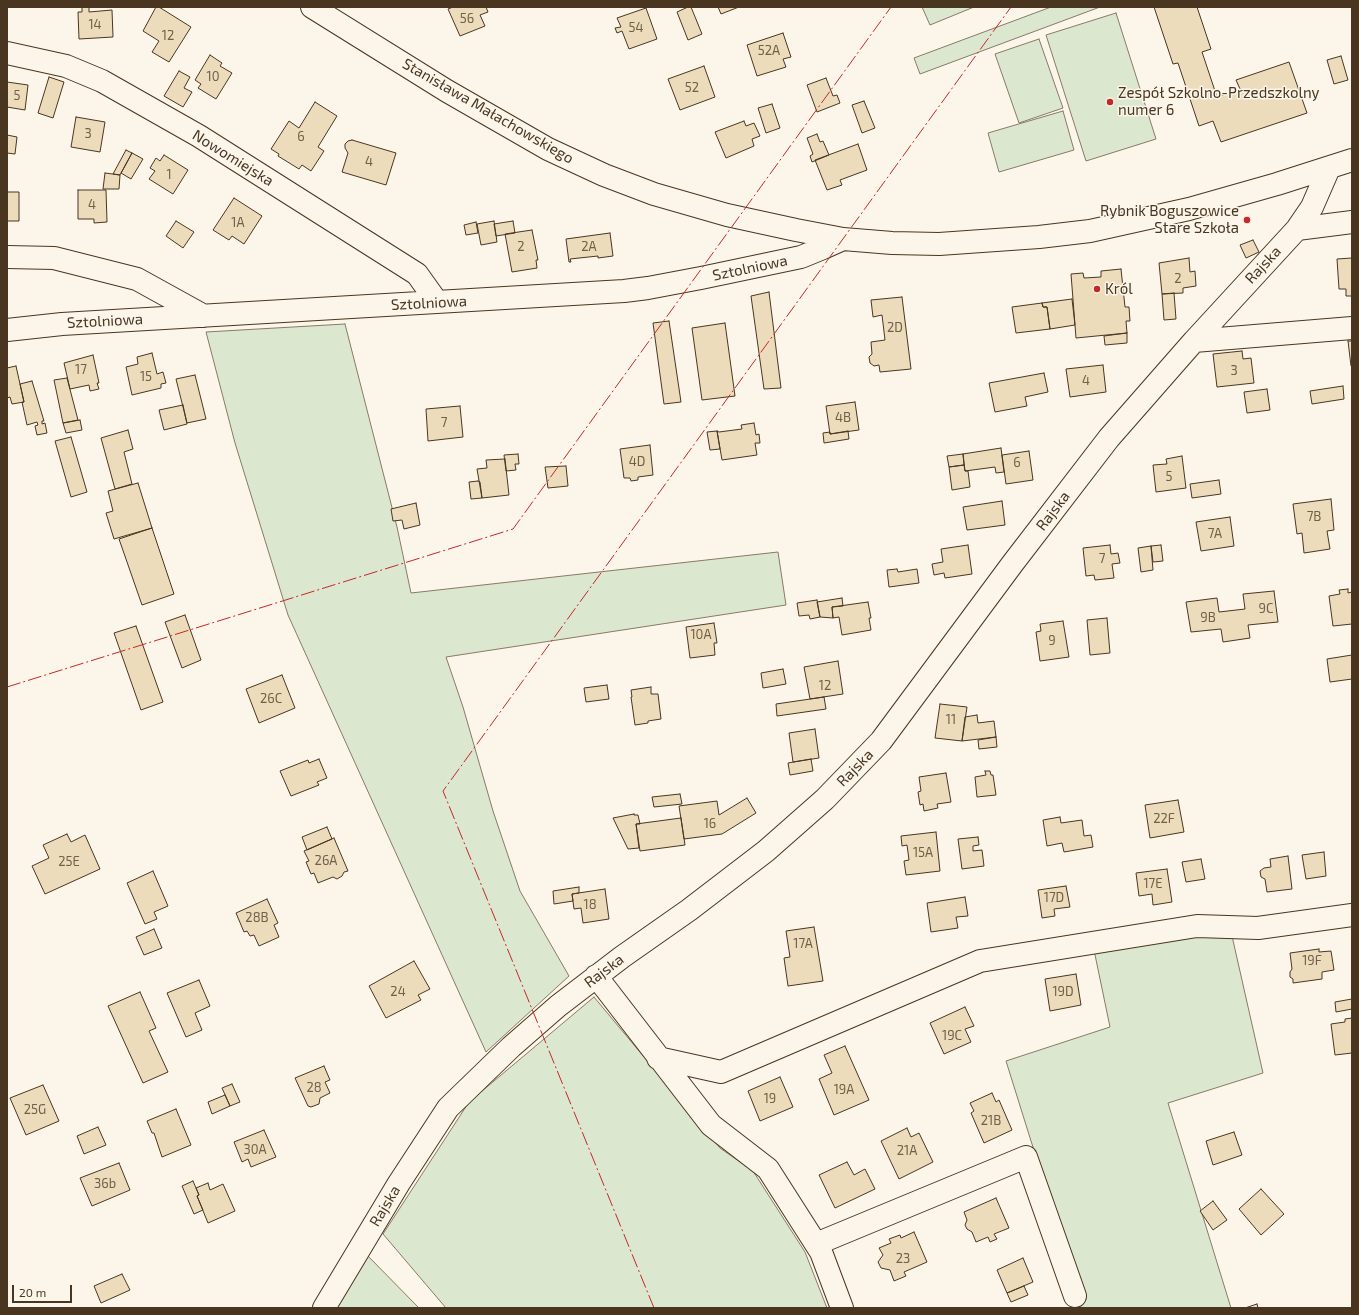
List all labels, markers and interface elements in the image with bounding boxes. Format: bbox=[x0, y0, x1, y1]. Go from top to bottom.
house number: 56 bbox=[460, 11, 474, 27]
house number: 14 bbox=[88, 17, 102, 33]
house number: 54 bbox=[629, 20, 643, 36]
house number: 12 bbox=[162, 28, 174, 44]
house number: 52A bbox=[758, 43, 780, 59]
street label: Stanisława Małachowskiego bbox=[399, 55, 577, 167]
house number: 10 bbox=[206, 69, 220, 85]
house number: 52 bbox=[685, 80, 699, 96]
place label: Zespół Szkolno-Przedszkolny numer 6 bbox=[1118, 84, 1320, 119]
house number: 5 bbox=[14, 88, 20, 104]
marker: Zespół Szkolno-Przedszkolny numer 6 bbox=[1105, 97, 1115, 107]
house number: 3 bbox=[84, 126, 92, 142]
street label: Nowomiejska bbox=[189, 126, 277, 190]
house number: 6 bbox=[297, 129, 305, 145]
house number: 4 bbox=[365, 154, 373, 170]
house number: 1 bbox=[166, 167, 172, 183]
house number: 4 bbox=[88, 197, 96, 213]
place label: Rybnik Boguszowice Stare Szkoła bbox=[1100, 202, 1239, 237]
house number: 1A bbox=[231, 215, 245, 231]
marker: Rybnik Boguszowice Stare Szkoła bbox=[1242, 215, 1252, 225]
house number: 2 bbox=[517, 239, 525, 255]
house number: 2A bbox=[581, 239, 597, 255]
street label: Rajska bbox=[1241, 242, 1285, 288]
street label: Sztolniowa bbox=[711, 251, 789, 285]
house number: 2 bbox=[1174, 271, 1182, 287]
place label: Król bbox=[1105, 280, 1133, 298]
marker: Król bbox=[1092, 284, 1102, 294]
street label: Sztolniowa bbox=[390, 292, 468, 314]
street label: Sztolniowa bbox=[66, 310, 144, 332]
house number: 2D bbox=[887, 320, 903, 336]
house number: 17 bbox=[75, 362, 87, 378]
house number: 3 bbox=[1230, 363, 1238, 379]
house number: 15 bbox=[140, 369, 152, 385]
house number: 4 bbox=[1082, 373, 1090, 389]
house number: 4B bbox=[835, 410, 851, 426]
house number: 7 bbox=[441, 415, 447, 431]
house number: 4D bbox=[629, 454, 645, 470]
house number: 6 bbox=[1013, 455, 1021, 471]
house number: 5 bbox=[1166, 469, 1172, 485]
street label: Rajska bbox=[1032, 488, 1074, 534]
house number: 7B bbox=[1307, 509, 1321, 525]
house number: 7A bbox=[1208, 526, 1222, 542]
house number: 7 bbox=[1099, 551, 1105, 567]
house number: 9C bbox=[1259, 601, 1273, 617]
house number: 9B bbox=[1200, 610, 1216, 626]
house number: 10A bbox=[690, 627, 712, 643]
house number: 9 bbox=[1048, 633, 1056, 649]
house number: 12 bbox=[819, 678, 831, 694]
house number: 26C bbox=[260, 691, 282, 707]
house number: 11 bbox=[946, 712, 956, 728]
street label: Rajska bbox=[833, 746, 877, 790]
house number: 22F bbox=[1153, 811, 1175, 827]
house number: 16 bbox=[704, 816, 716, 832]
house number: 15A bbox=[913, 845, 933, 861]
house number: 26A bbox=[315, 853, 337, 869]
house number: 25E bbox=[58, 854, 80, 870]
house number: 17E bbox=[1143, 876, 1163, 892]
house number: 17D bbox=[1044, 890, 1064, 906]
house number: 18 bbox=[583, 897, 597, 913]
house number: 28B bbox=[245, 910, 269, 926]
house number: 17A bbox=[793, 936, 813, 952]
street label: Rajska bbox=[581, 950, 627, 992]
house number: 19F bbox=[1302, 953, 1322, 969]
house number: 24 bbox=[390, 984, 406, 1000]
house number: 19D bbox=[1052, 984, 1074, 1000]
house number: 19C bbox=[942, 1028, 962, 1044]
house number: 28 bbox=[306, 1080, 322, 1096]
house number: 19A bbox=[834, 1082, 854, 1098]
house number: 19 bbox=[764, 1091, 776, 1107]
house number: 25G bbox=[24, 1102, 46, 1118]
house number: 21B bbox=[981, 1113, 1001, 1129]
house number: 30A bbox=[243, 1142, 267, 1158]
house number: 21A bbox=[897, 1143, 917, 1159]
house number: 36b bbox=[94, 1176, 116, 1192]
street label: Rajska bbox=[366, 1182, 404, 1230]
house number: 23 bbox=[896, 1251, 910, 1267]
scale bar bbox=[14, 1277, 74, 1303]
text: 20 m bbox=[19, 1285, 46, 1299]

